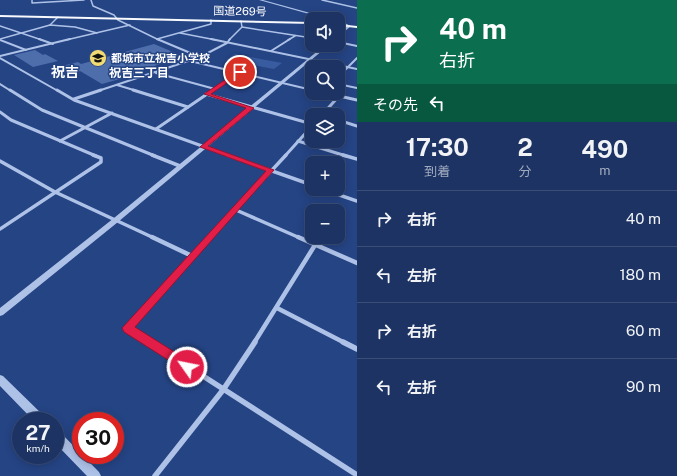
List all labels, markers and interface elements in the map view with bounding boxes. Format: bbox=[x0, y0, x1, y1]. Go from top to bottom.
street label: 国道269号 bbox=[213, 5, 267, 17]
map controls bbox=[305, 12, 345, 244]
button: sound bbox=[305, 12, 345, 52]
text: 40 m bbox=[439, 12, 507, 45]
icon: right bbox=[373, 16, 425, 68]
school or university icon: 都城市立祝吉小学校 bbox=[88, 48, 108, 68]
text: 右折 bbox=[439, 50, 475, 71]
place label: 都城市立祝吉小学校 bbox=[111, 52, 210, 64]
pin bbox=[223, 55, 257, 89]
button: search bbox=[305, 60, 345, 100]
icon: arrive bbox=[229, 61, 251, 83]
district label: 祝吉 bbox=[51, 64, 79, 80]
district label: 祝吉三丁目 bbox=[109, 66, 169, 80]
icon: left bbox=[426, 92, 448, 114]
text: その先 bbox=[373, 96, 418, 113]
button: layers bbox=[305, 108, 345, 148]
text: 17:30 bbox=[406, 133, 469, 161]
text: 2 bbox=[517, 133, 533, 161]
text: 490 bbox=[581, 135, 628, 163]
button: + bbox=[305, 156, 345, 196]
text: m bbox=[599, 163, 610, 178]
text: 到着 bbox=[424, 164, 450, 179]
text: 分 bbox=[519, 164, 532, 179]
button: − bbox=[305, 204, 345, 244]
icon: right bbox=[373, 208, 395, 230]
text: 40 m bbox=[626, 210, 661, 227]
text: 右折 bbox=[407, 211, 437, 228]
icon: left bbox=[373, 264, 395, 286]
text: 180 m bbox=[619, 266, 661, 283]
text: 左折 bbox=[407, 267, 437, 284]
icon: right bbox=[373, 320, 395, 342]
text: 60 m bbox=[626, 322, 661, 339]
text: 右折 bbox=[407, 323, 437, 340]
position arrow bbox=[166, 346, 208, 388]
icon: left bbox=[373, 376, 395, 398]
text: 90 m bbox=[626, 378, 661, 395]
text: 左折 bbox=[407, 379, 437, 396]
speed limit sign: 30 bbox=[72, 412, 124, 464]
text: 27 bbox=[25, 421, 51, 445]
text: km/h bbox=[26, 442, 50, 454]

